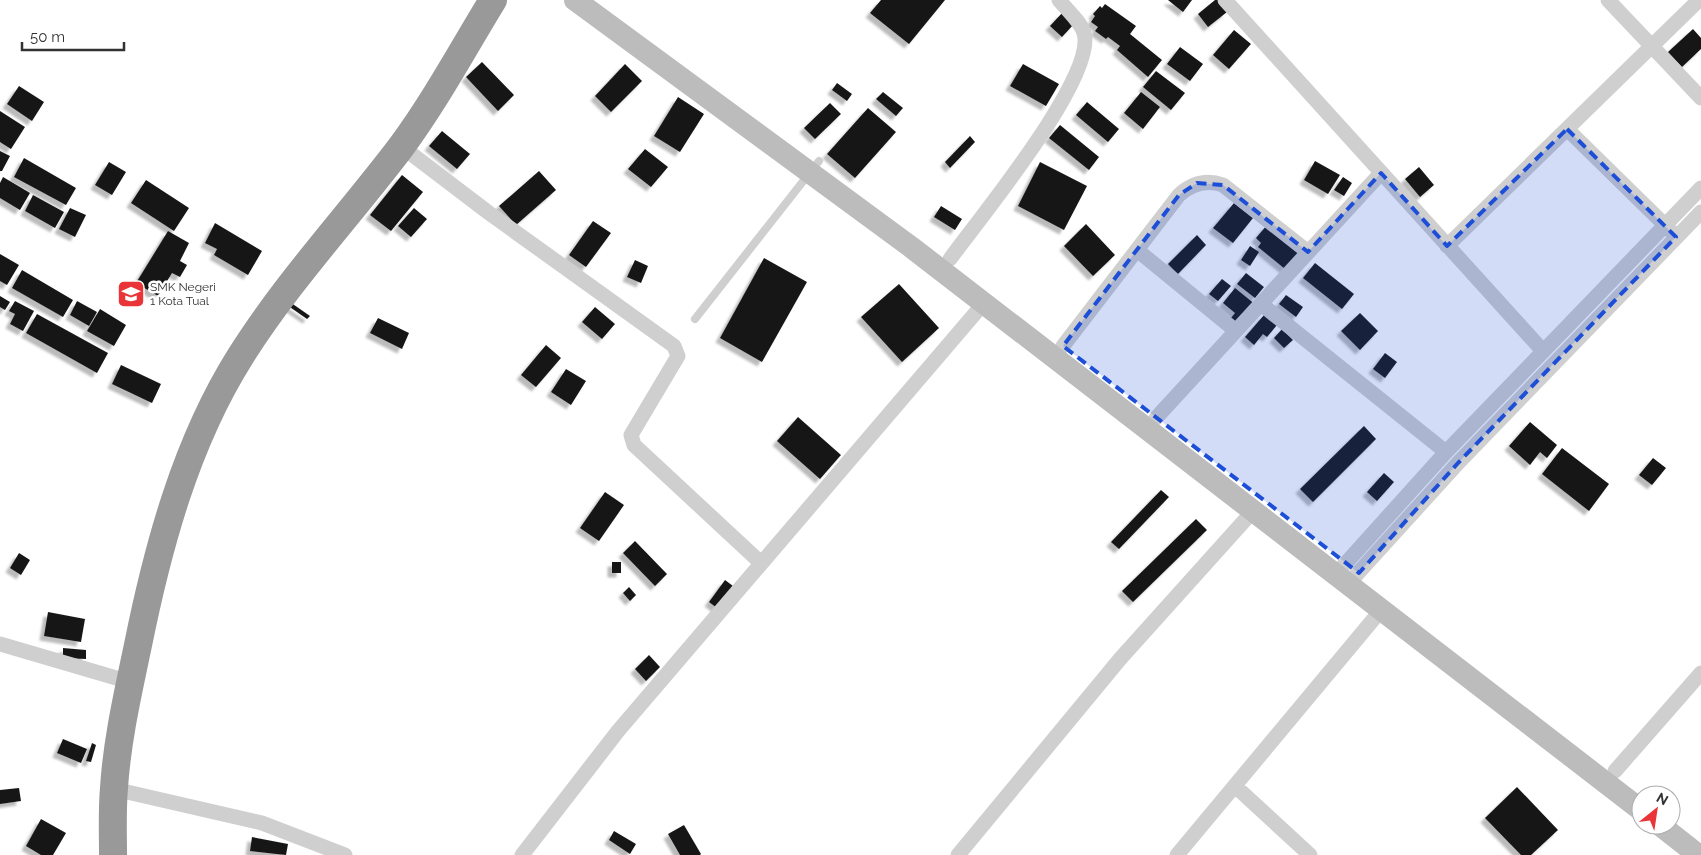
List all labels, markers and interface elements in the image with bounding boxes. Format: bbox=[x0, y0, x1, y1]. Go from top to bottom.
scale bar bbox=[22, 20, 125, 52]
text: 50 m bbox=[30, 28, 65, 46]
school or university icon: SMK Negeri 1 Kota Tual bbox=[116, 279, 146, 309]
place label: SMK Negeri 1 Kota Tual bbox=[150, 280, 216, 308]
north arrow bbox=[1631, 785, 1681, 835]
text: N bbox=[1654, 789, 1671, 808]

